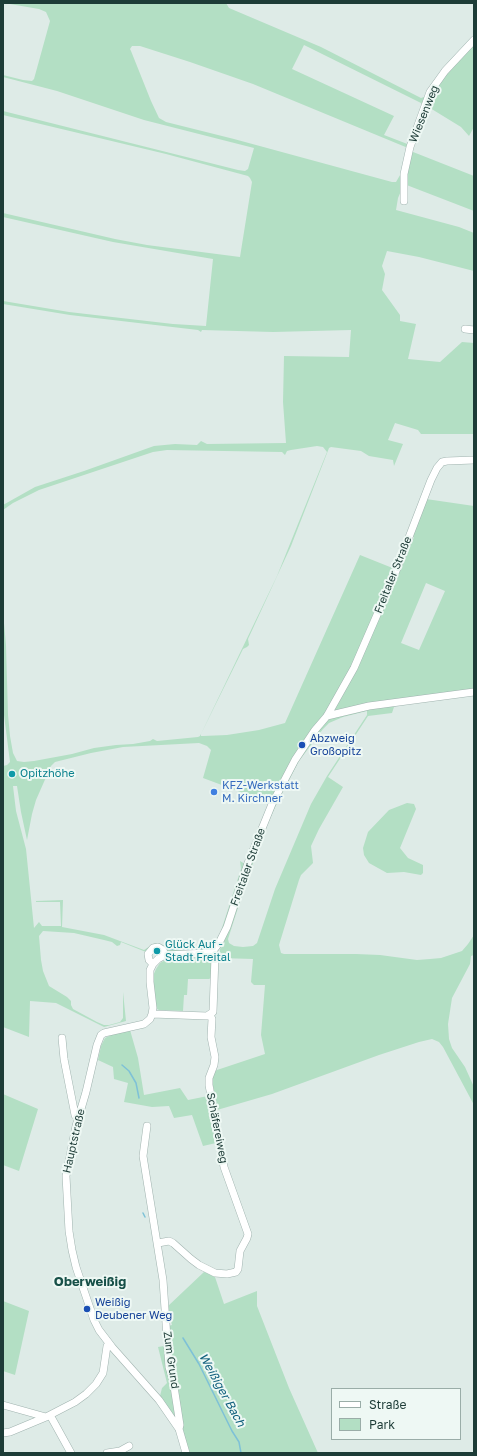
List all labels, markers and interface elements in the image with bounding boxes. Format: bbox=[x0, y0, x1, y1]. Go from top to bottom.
street label: Wiesenweg bbox=[407, 83, 441, 145]
street label: Freitaler Straße bbox=[372, 535, 414, 615]
place label: Abzweig Großopitz bbox=[310, 732, 361, 758]
marker: Abzweig Großopitz bbox=[297, 740, 307, 750]
place label: Opitzhöhe bbox=[20, 767, 75, 781]
marker: Opitzhöhe bbox=[7, 769, 17, 779]
place label: KFZ-Werkstatt M. Kirchner bbox=[222, 779, 299, 805]
marker: KFZ-Werkstatt M. Kirchner bbox=[209, 787, 219, 797]
street label: Freitaler Straße bbox=[228, 826, 268, 908]
place label: Glück Auf - Stadt Freital bbox=[165, 938, 231, 964]
marker: Glück Auf - Stadt Freital bbox=[152, 946, 162, 956]
street label: Schäfereiweg bbox=[204, 1092, 230, 1164]
street label: Hauptstraße bbox=[60, 1107, 88, 1175]
district label: Oberweißig bbox=[54, 1274, 126, 1290]
place label: Weißig Deubener Weg bbox=[95, 1296, 172, 1322]
marker: Weißig Deubener Weg bbox=[82, 1304, 92, 1314]
street label: Zum Grund bbox=[160, 1330, 182, 1390]
water label: Weißiger Bach bbox=[196, 1351, 248, 1429]
legend bbox=[331, 1388, 461, 1440]
text: Straße bbox=[369, 1397, 407, 1412]
text: Park bbox=[369, 1417, 395, 1432]

